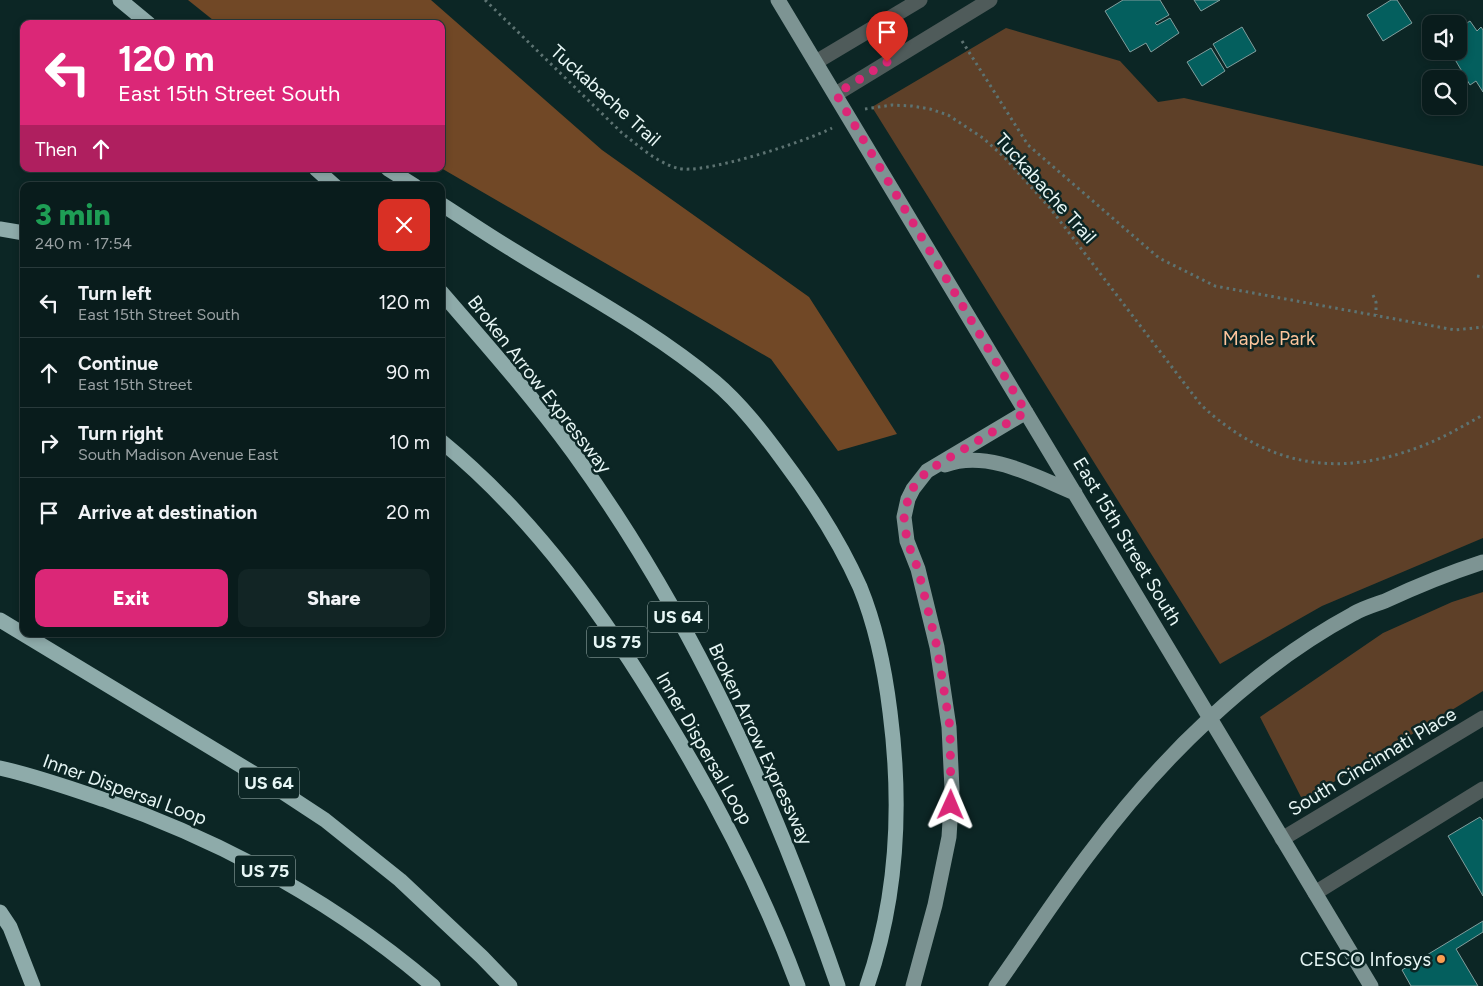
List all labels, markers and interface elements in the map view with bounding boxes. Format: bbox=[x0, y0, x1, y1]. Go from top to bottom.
pin bbox=[866, 11, 908, 62]
map controls bbox=[1422, 15, 1467, 115]
button: sound bbox=[1422, 15, 1467, 60]
icon: arrive bbox=[873, 18, 901, 46]
text: 120 m bbox=[118, 38, 215, 80]
icon: left bbox=[35, 40, 100, 105]
street label: Tuckabache Trail bbox=[546, 40, 665, 151]
button: search bbox=[1422, 70, 1467, 115]
text: East 15th Street South bbox=[118, 80, 340, 107]
street label: Tuckabache Trail bbox=[990, 129, 1101, 248]
icon: ahead bbox=[87, 135, 115, 163]
text: Then bbox=[35, 138, 77, 161]
text: 3 min bbox=[35, 196, 111, 233]
button: close bbox=[378, 199, 430, 251]
text: 240 m · 17:54 bbox=[35, 234, 132, 253]
text: Turn left bbox=[78, 282, 152, 305]
icon: left bbox=[35, 289, 63, 317]
text: 120 m bbox=[378, 291, 430, 314]
street label: Broken Arrow Expressway bbox=[463, 291, 616, 478]
text: East 15th Street South bbox=[78, 305, 240, 324]
park label: Maple Park bbox=[1223, 327, 1316, 350]
text: Continue bbox=[78, 352, 158, 375]
icon: ahead bbox=[35, 359, 63, 387]
text: 90 m bbox=[386, 361, 430, 384]
text: East 15th Street bbox=[78, 375, 193, 394]
text: Turn right bbox=[78, 422, 164, 445]
icon: right bbox=[35, 429, 63, 457]
text: 10 m bbox=[389, 431, 430, 454]
text: South Madison Avenue East bbox=[78, 445, 279, 464]
street label: East 15th Street South bbox=[1068, 453, 1187, 629]
icon: arrive bbox=[35, 499, 63, 527]
text: Arrive at destination bbox=[78, 501, 257, 524]
text: 20 m bbox=[386, 501, 430, 524]
button: Exit bbox=[35, 569, 228, 627]
button: Share bbox=[238, 569, 430, 627]
road number: US 64 bbox=[648, 602, 708, 632]
road number: US 75 bbox=[587, 626, 647, 658]
street label: Broken Arrow Expressway bbox=[704, 640, 817, 849]
street label: Inner Dispersal Loop bbox=[651, 668, 758, 829]
street label: South Cincinnati Place bbox=[1284, 702, 1460, 821]
street label: Inner Dispersal Loop bbox=[40, 749, 210, 830]
road number: US 64 bbox=[239, 768, 299, 798]
position arrow bbox=[924, 778, 976, 830]
road number: US 75 bbox=[235, 856, 295, 886]
place label: CESCO Infosys bbox=[1300, 948, 1431, 971]
marker: CESCO Infosys bbox=[1435, 953, 1447, 965]

